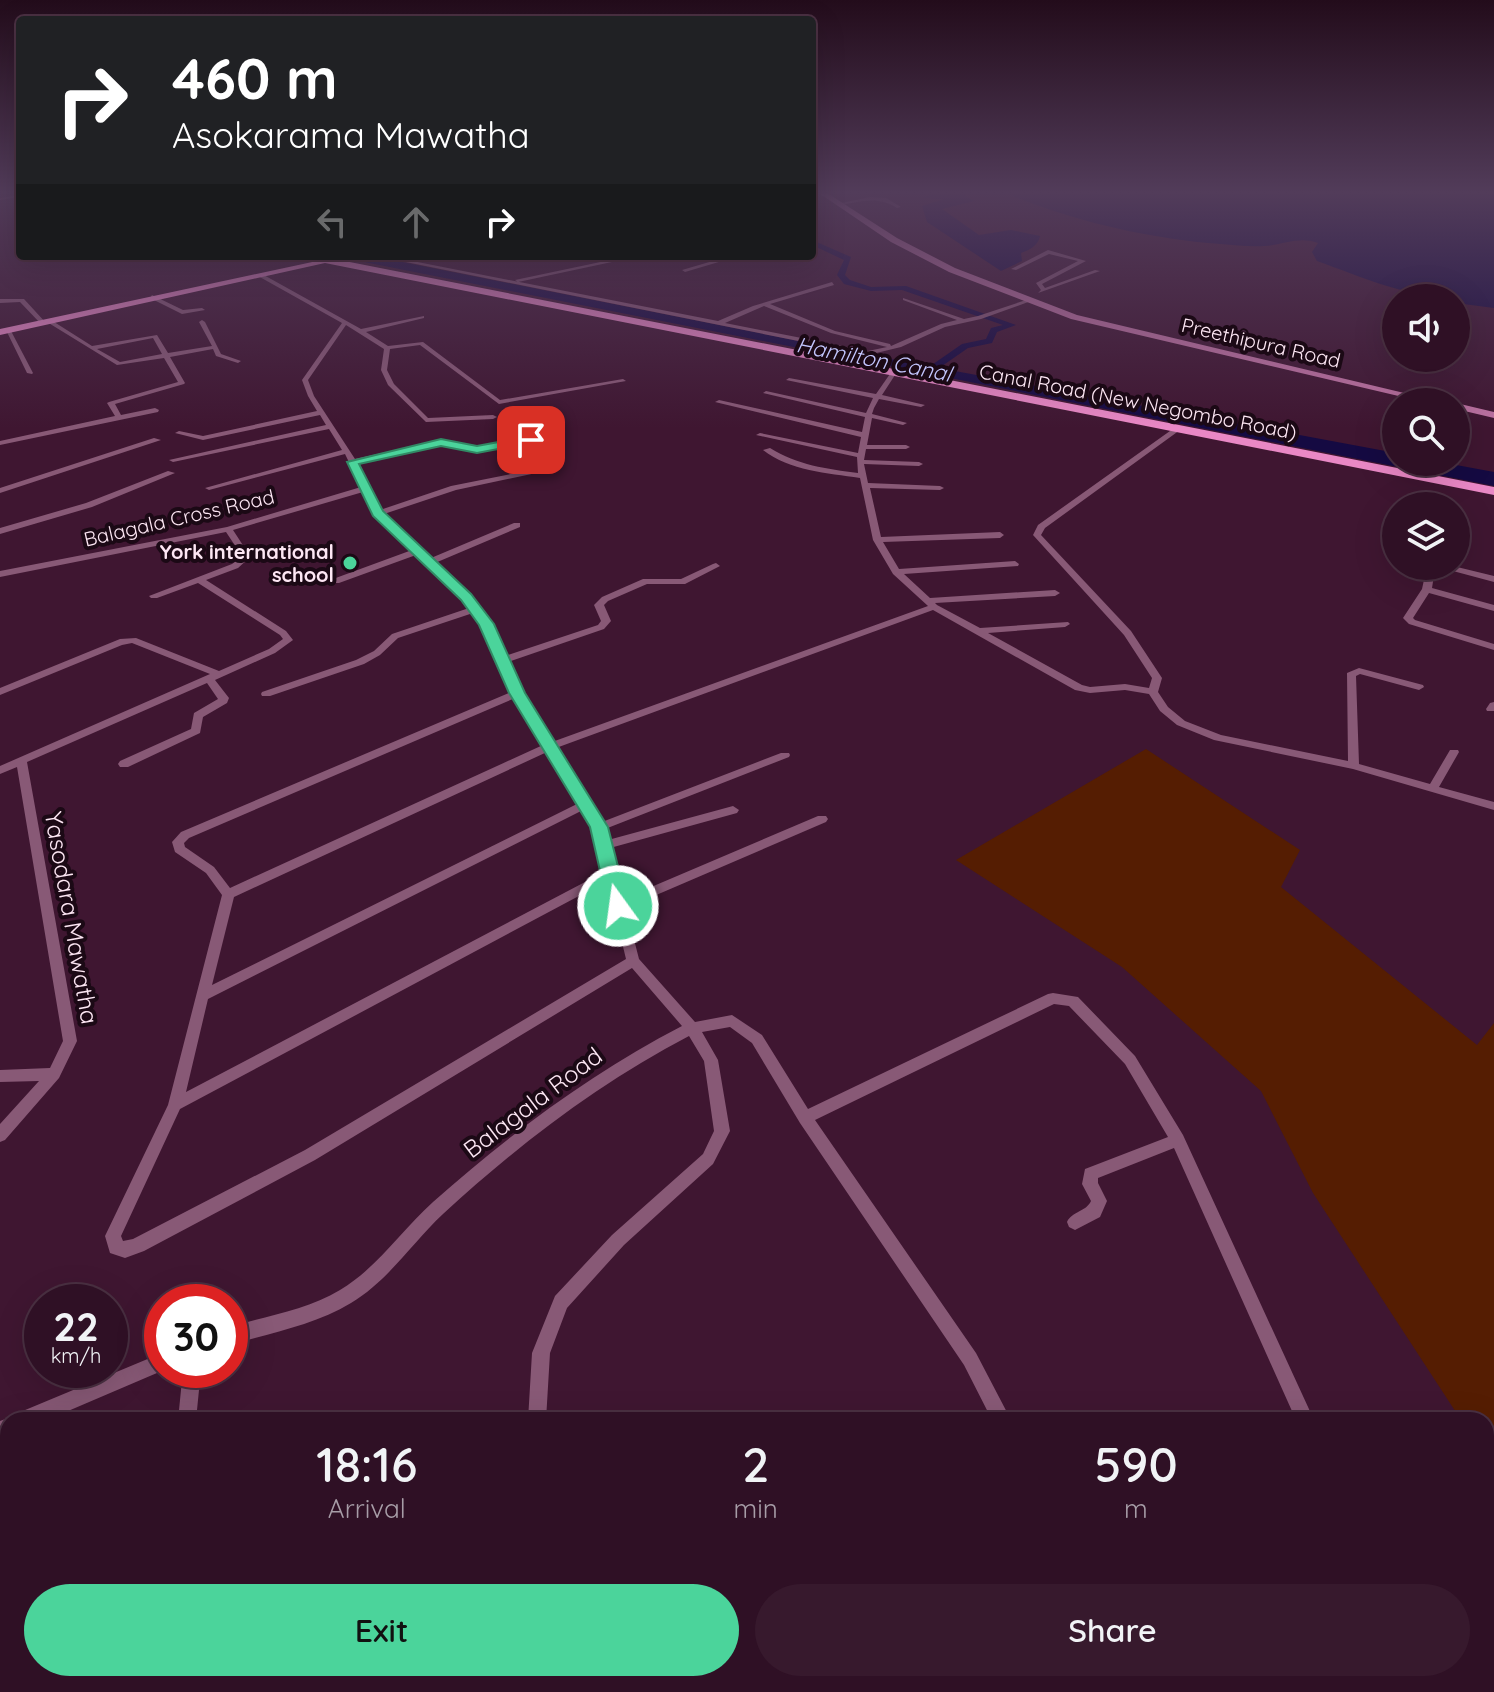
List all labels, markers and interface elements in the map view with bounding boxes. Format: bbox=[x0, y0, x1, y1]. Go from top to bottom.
text: 460 m bbox=[172, 43, 338, 113]
icon: right bbox=[40, 48, 144, 152]
text: Asokarama Mawatha bbox=[172, 112, 529, 157]
icon: left bbox=[310, 200, 354, 244]
icon: ahead bbox=[394, 200, 438, 244]
icon: right bbox=[478, 200, 522, 244]
map controls bbox=[1382, 284, 1470, 580]
button: sound bbox=[1382, 284, 1470, 372]
street label: Preethipura Road bbox=[1179, 312, 1343, 373]
water label: Hamilton Canal bbox=[794, 330, 957, 388]
street label: Canal Road (New Negombo Road) bbox=[977, 358, 1299, 445]
button: search bbox=[1382, 388, 1470, 476]
pin bbox=[497, 406, 565, 474]
icon: arrive bbox=[509, 418, 553, 462]
street label: Balagala Cross Road bbox=[81, 483, 277, 552]
button: layers bbox=[1382, 492, 1470, 580]
place label: York international school bbox=[160, 539, 334, 587]
marker: York international school bbox=[341, 554, 359, 572]
street label: Yasodara Mawatha bbox=[39, 809, 105, 1026]
position arrow bbox=[576, 864, 660, 948]
street label: Balagala Road bbox=[457, 1040, 608, 1164]
speed limit sign: 30 bbox=[144, 1284, 248, 1388]
text: 22 bbox=[53, 1301, 99, 1351]
text: km/h bbox=[51, 1343, 101, 1368]
text: 18:16 bbox=[316, 1434, 417, 1494]
text: 2 bbox=[742, 1434, 769, 1494]
text: 590 bbox=[1094, 1434, 1178, 1494]
text: Arrival bbox=[328, 1492, 406, 1525]
text: min bbox=[734, 1492, 778, 1525]
text: m bbox=[1124, 1492, 1148, 1525]
button: Exit bbox=[24, 1584, 739, 1676]
button: Share bbox=[755, 1584, 1470, 1676]

